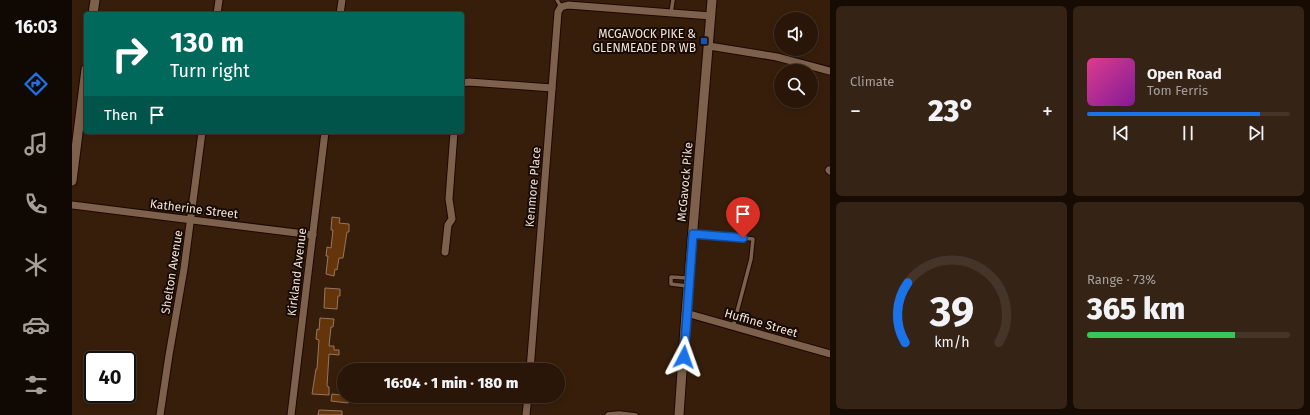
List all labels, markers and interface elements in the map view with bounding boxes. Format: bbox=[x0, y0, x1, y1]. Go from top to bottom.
map controls bbox=[774, 12, 818, 108]
button: sound bbox=[774, 12, 818, 56]
text: 16:03 bbox=[15, 16, 57, 38]
text: 130 m bbox=[170, 26, 244, 59]
place label: MCGAVOCK PIKE & GLENMEADE DR WB bbox=[592, 27, 696, 55]
icon: right bbox=[104, 28, 156, 80]
marker: MCGAVOCK PIKE & GLENMEADE DR WB bbox=[699, 36, 709, 46]
text: Turn right bbox=[170, 60, 250, 82]
button: search bbox=[774, 64, 818, 108]
text: Open Road bbox=[1147, 65, 1222, 83]
icon: directions bbox=[22, 70, 50, 98]
text: Climate bbox=[850, 74, 894, 89]
text: Tom Ferris bbox=[1147, 83, 1208, 98]
text: 23° bbox=[928, 93, 975, 129]
text: − bbox=[850, 98, 861, 125]
text: + bbox=[1042, 98, 1053, 125]
icon: arrive bbox=[146, 104, 168, 126]
text: Then bbox=[104, 106, 138, 124]
icon: previous bbox=[1110, 122, 1132, 144]
icon: pause bbox=[1177, 122, 1199, 144]
icon: next bbox=[1245, 122, 1267, 144]
icon: music bbox=[22, 130, 50, 158]
street label: McGavock Pike bbox=[675, 142, 695, 222]
street label: Kenmore Place bbox=[523, 146, 543, 228]
icon: phone bbox=[22, 190, 50, 218]
street label: Katherine Street bbox=[149, 197, 240, 221]
pin bbox=[726, 197, 760, 238]
icon: arrive bbox=[732, 203, 754, 225]
street label: Kirkland Avenue bbox=[285, 227, 309, 317]
street label: Shelton Avenue bbox=[158, 229, 186, 315]
icon: climate bbox=[22, 251, 50, 279]
text: Range · 73% bbox=[1087, 272, 1156, 287]
text: 39 bbox=[928, 287, 974, 337]
text: 365 km bbox=[1087, 291, 1185, 327]
street label: Huffine Street bbox=[723, 306, 800, 340]
icon: car bbox=[22, 311, 50, 339]
text: km/h bbox=[934, 334, 969, 351]
position arrow bbox=[663, 336, 705, 378]
speed limit sign: 40 bbox=[84, 351, 136, 403]
icon: filters bbox=[22, 371, 50, 399]
text: 16:04 · 1 min · 180 m bbox=[384, 374, 518, 392]

